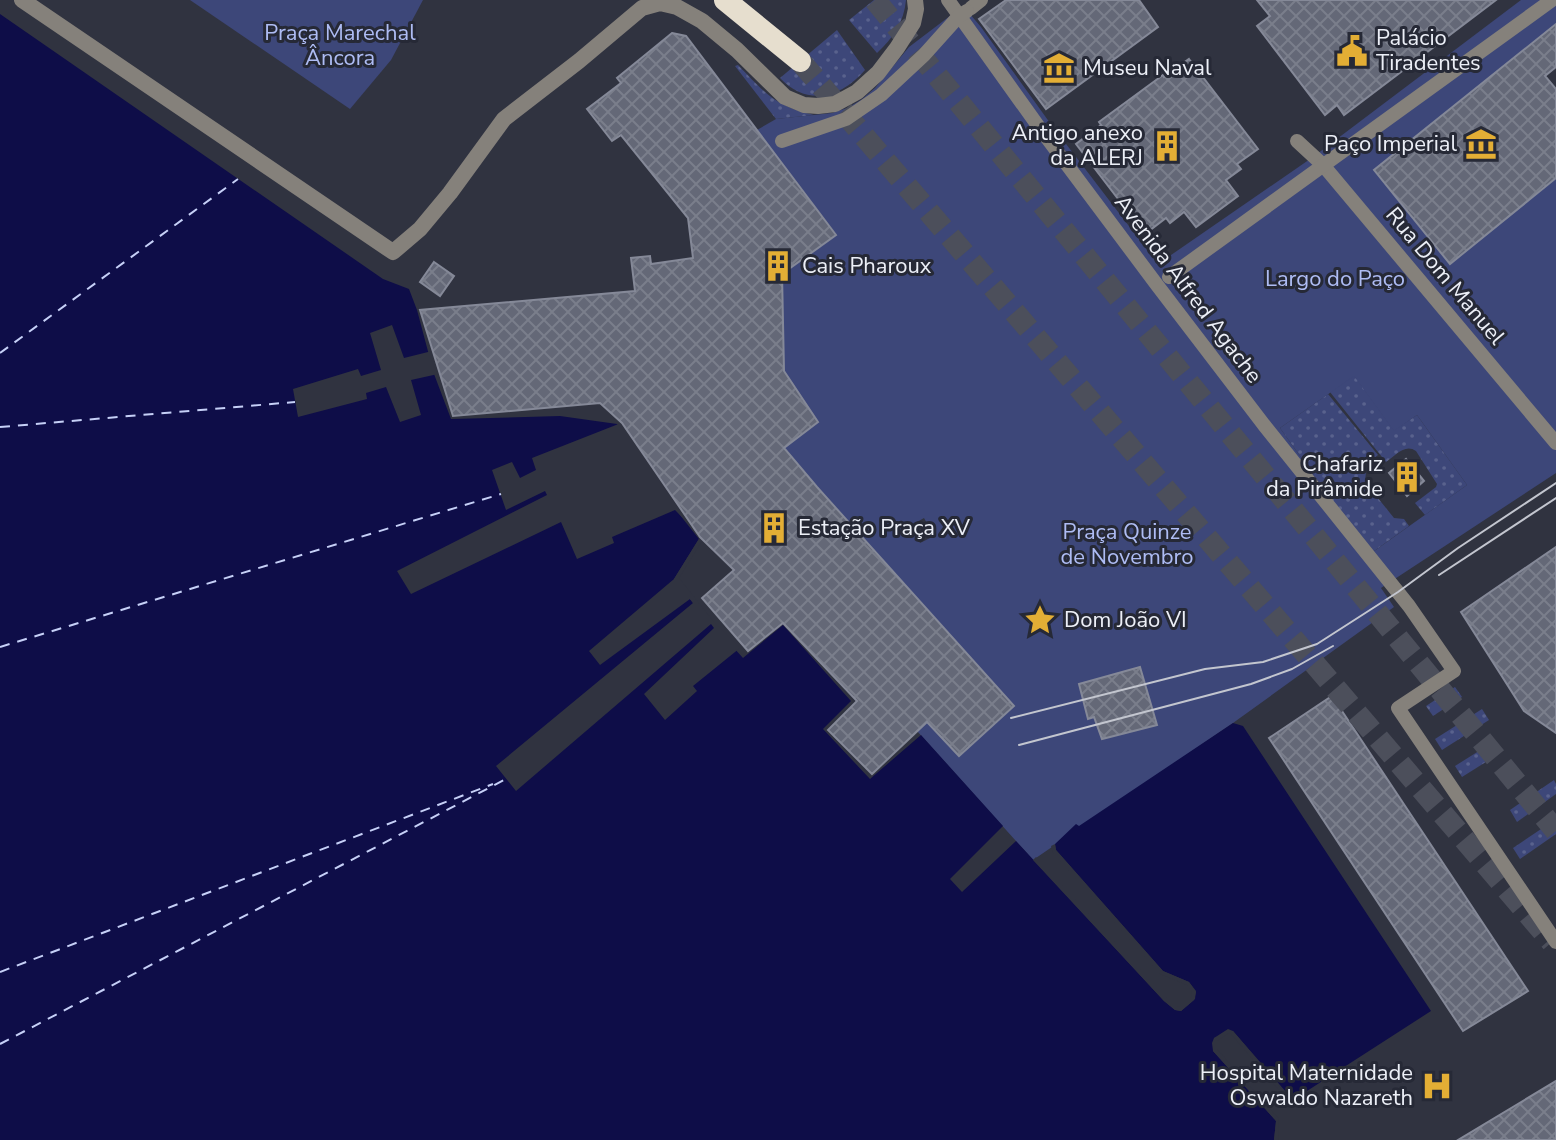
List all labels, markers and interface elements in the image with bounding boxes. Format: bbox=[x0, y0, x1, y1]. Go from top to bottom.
park label: Praça Marechal Âncora bbox=[264, 18, 416, 73]
place label: Palácio Tiradentes bbox=[1376, 23, 1481, 78]
public building icon: Palácio Tiradentes bbox=[1335, 34, 1369, 68]
museum icon: Museu Naval bbox=[1042, 51, 1076, 85]
place label: Museu Naval bbox=[1083, 53, 1212, 83]
place label: Antigo anexo da ALERJ bbox=[1012, 118, 1143, 173]
museum icon: Paço Imperial bbox=[1464, 127, 1498, 161]
building icon: Antigo anexo da ALERJ bbox=[1150, 129, 1184, 163]
place label: Paço Imperial bbox=[1324, 129, 1457, 159]
street label: Avenida Alfred Agache bbox=[1107, 189, 1269, 389]
street label: Rua Dom Manuel bbox=[1379, 201, 1512, 351]
building icon: Cais Pharoux bbox=[761, 249, 795, 283]
place label: Cais Pharoux bbox=[802, 251, 932, 281]
park label: Largo do Paço bbox=[1265, 264, 1405, 294]
place label: Chafariz da Pirâmide bbox=[1266, 449, 1383, 504]
building icon: Chafariz da Pirâmide bbox=[1390, 460, 1424, 494]
building icon: Estação Praça XV bbox=[757, 511, 791, 545]
place label: Estação Praça XV bbox=[798, 513, 971, 543]
park label: Praça Quinze de Novembro bbox=[1060, 517, 1194, 572]
place icon: Dom João VI bbox=[1023, 603, 1057, 637]
place label: Dom João VI bbox=[1064, 605, 1187, 635]
place label: Hospital Maternidade Oswaldo Nazareth bbox=[1200, 1058, 1413, 1113]
hospital icon: Hospital Maternidade Oswaldo Nazareth bbox=[1420, 1069, 1454, 1103]

